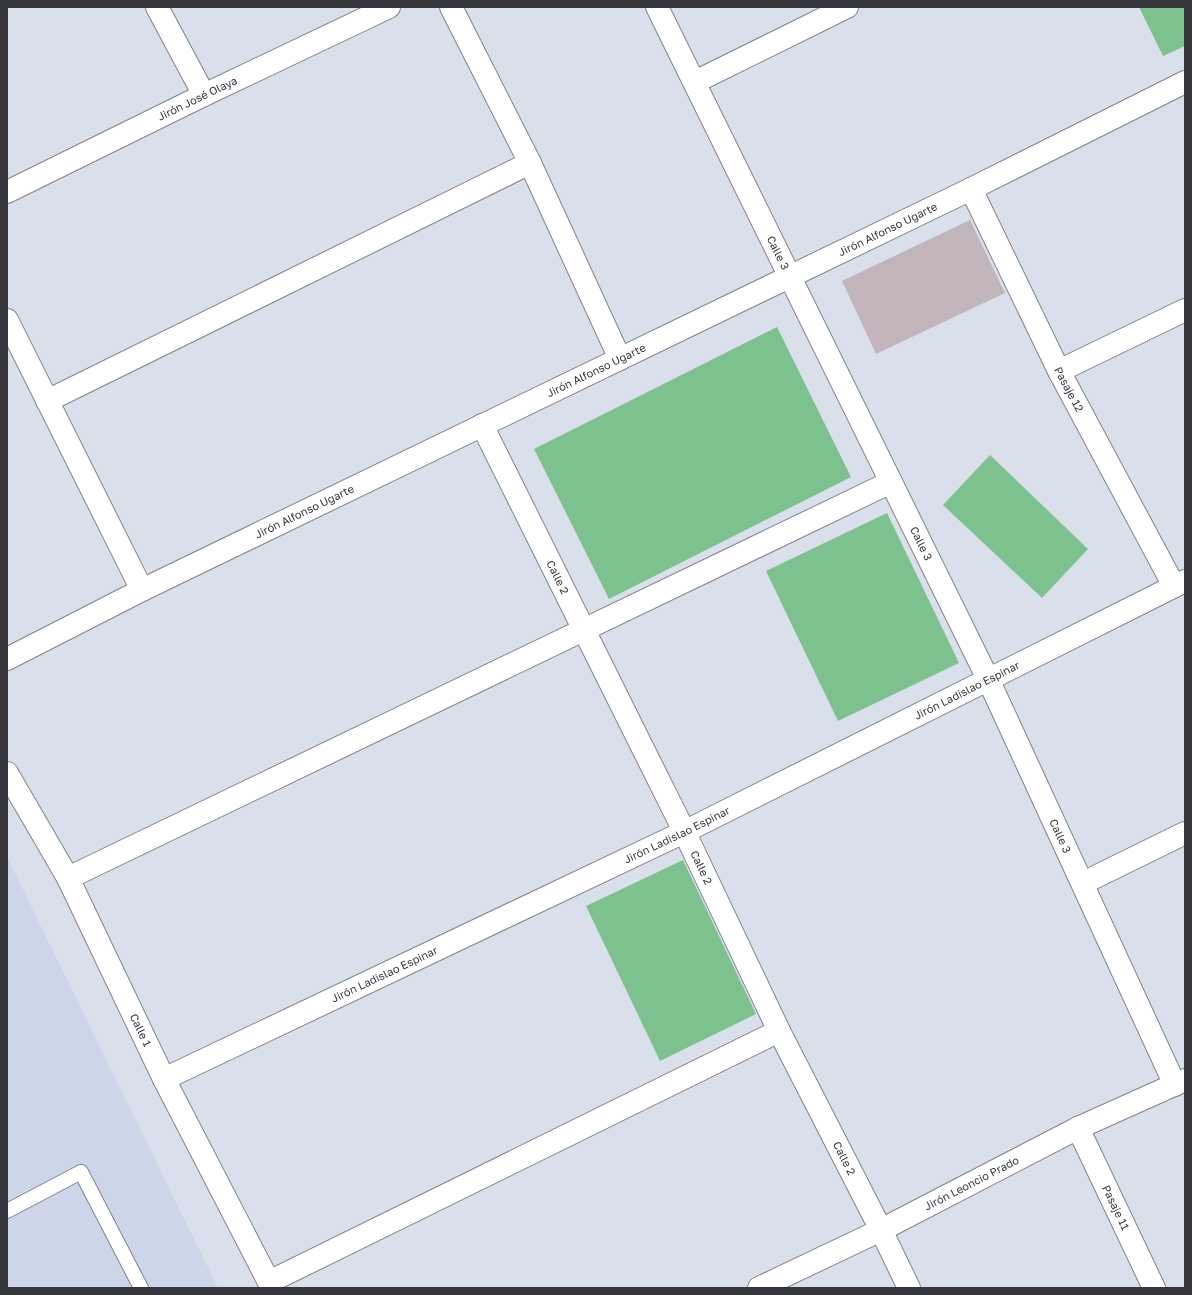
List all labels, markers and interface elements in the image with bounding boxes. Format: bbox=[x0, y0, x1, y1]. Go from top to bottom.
street label: Jirón José Olaya bbox=[155, 73, 239, 123]
street label: Jirón Alfonso Ugarte bbox=[836, 199, 939, 258]
street label: Calle 3 bbox=[765, 233, 792, 272]
street label: Jirón Alfonso Ugarte bbox=[544, 340, 648, 399]
street label: Pasaje 12 bbox=[1052, 365, 1087, 414]
street label: Jirón Alfonso Ugarte bbox=[252, 481, 356, 541]
street label: Calle 3 bbox=[908, 524, 936, 562]
street label: Calle 2 bbox=[544, 558, 572, 596]
street label: Jirón Ladislao Espinar bbox=[912, 658, 1022, 722]
street label: Jirón Ladislao Espinar bbox=[622, 803, 732, 866]
street label: Calle 3 bbox=[1047, 817, 1074, 855]
street label: Calle 2 bbox=[688, 848, 715, 887]
street label: Jirón Ladislao Espinar bbox=[329, 943, 440, 1005]
street label: Calle 1 bbox=[128, 1011, 155, 1049]
street label: Calle 2 bbox=[831, 1139, 859, 1177]
street label: Jirón Leoncio Prado bbox=[922, 1153, 1021, 1213]
street label: Pasaje 11 bbox=[1100, 1183, 1132, 1232]

